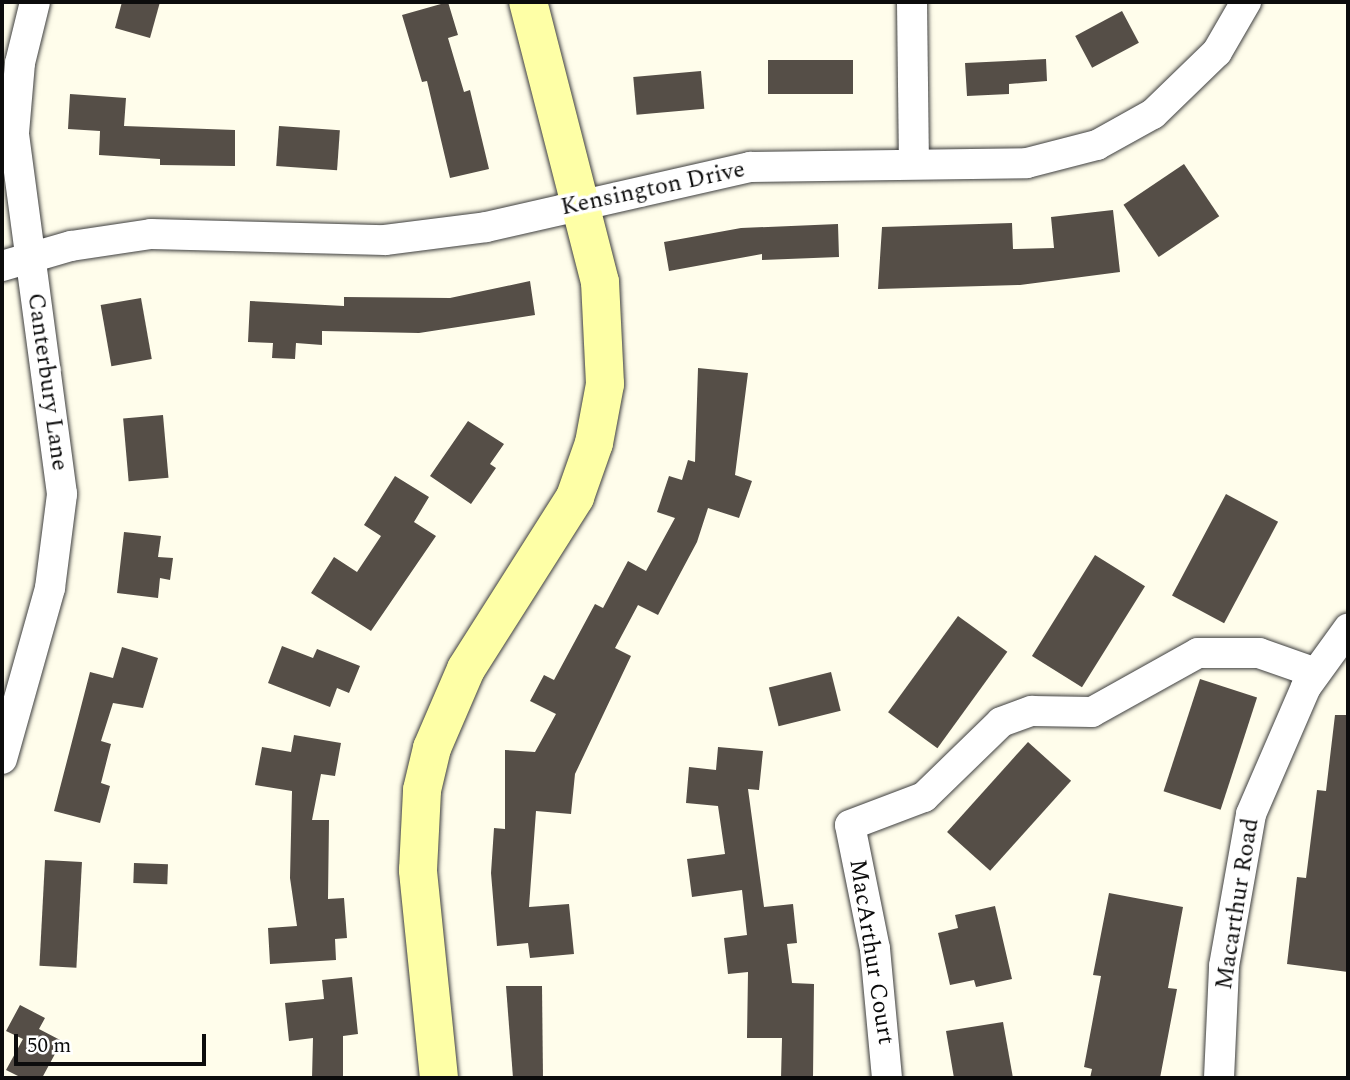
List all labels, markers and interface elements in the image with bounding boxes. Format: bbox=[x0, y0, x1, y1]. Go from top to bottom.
street label: Kensington Drive bbox=[558, 155, 748, 223]
street label: Canterbury Lane bbox=[20, 291, 74, 473]
street label: Macarthur Road bbox=[1210, 816, 1266, 992]
street label: MacArthur Court bbox=[842, 857, 900, 1047]
scale bar bbox=[18, 1020, 210, 1064]
text: 50 m bbox=[27, 1030, 71, 1062]

